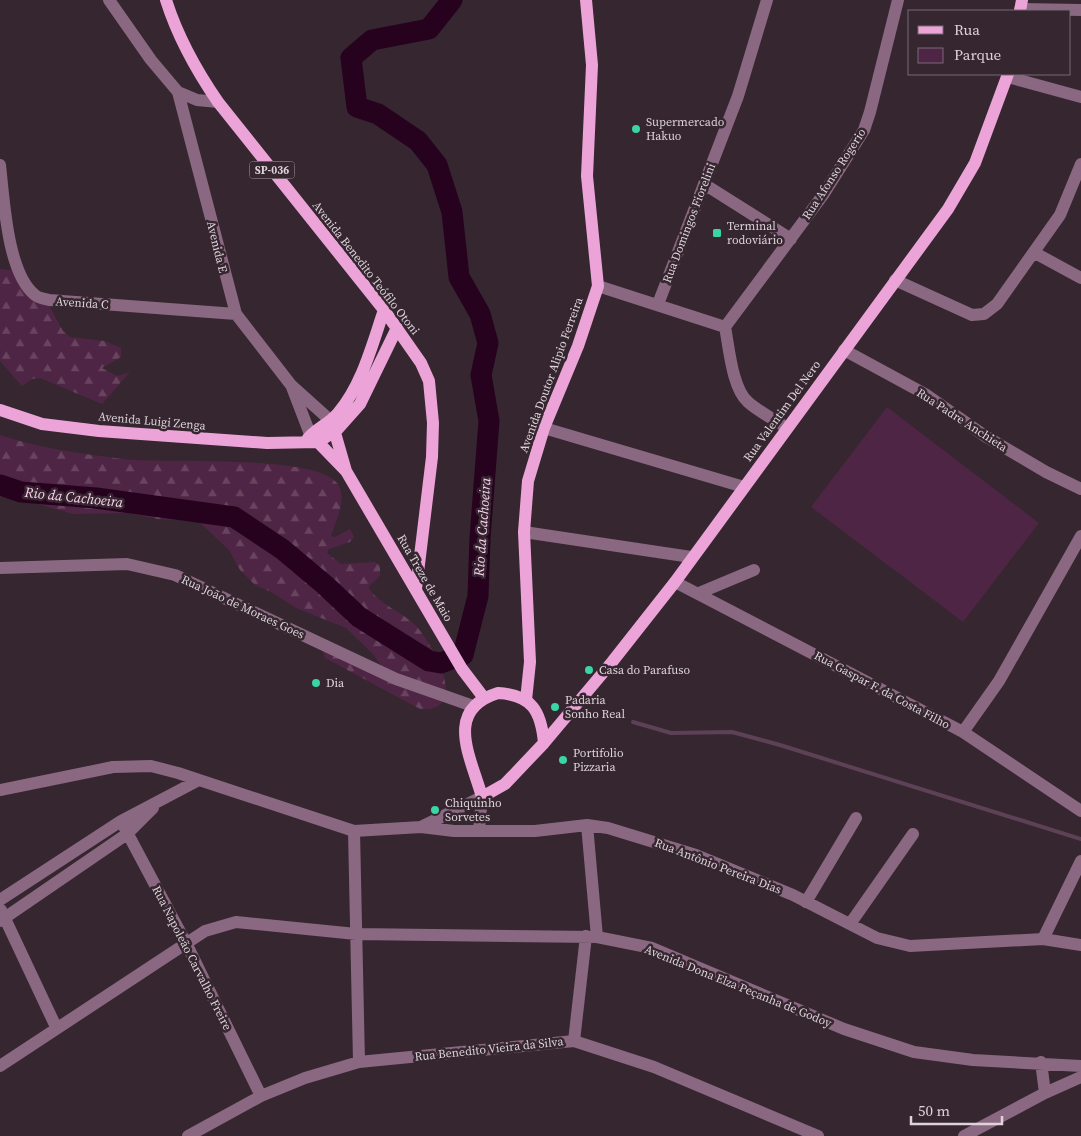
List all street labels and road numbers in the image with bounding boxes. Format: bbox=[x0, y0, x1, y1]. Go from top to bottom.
street label: Rua Afonso Rogerio bbox=[798, 125, 870, 223]
street label: Rua Domingos Fiorelini bbox=[659, 160, 719, 285]
road number: SP-036 bbox=[250, 162, 294, 178]
street label: Avenida Benedito Teófilo Otoni bbox=[309, 198, 423, 338]
street label: Avenida E bbox=[203, 219, 231, 275]
street label: Avenida C bbox=[55, 293, 110, 313]
street label: Avenida Doutor Alipio Ferreira bbox=[515, 294, 587, 455]
street label: Rua Valentim Del Nero bbox=[740, 357, 824, 465]
street label: Rua Padre Anchieta bbox=[913, 385, 1011, 456]
street label: Avenida Luigi Zenga bbox=[98, 408, 207, 434]
street label: Rua Treze de Maio bbox=[394, 531, 457, 625]
street label: Rua João de Moraes Goes bbox=[179, 571, 307, 643]
street label: Rua Gaspar F. da Costa Filho bbox=[811, 647, 953, 733]
street label: Rua Antônio Pereira Dias bbox=[652, 834, 784, 898]
street label: Rua Napoleão Carvalho Freire bbox=[149, 883, 235, 1033]
street label: Avenida Dona Elza Peçanha de Godoy bbox=[642, 941, 835, 1031]
street label: Rua Benedito Vieira da Silva bbox=[414, 1033, 565, 1065]

